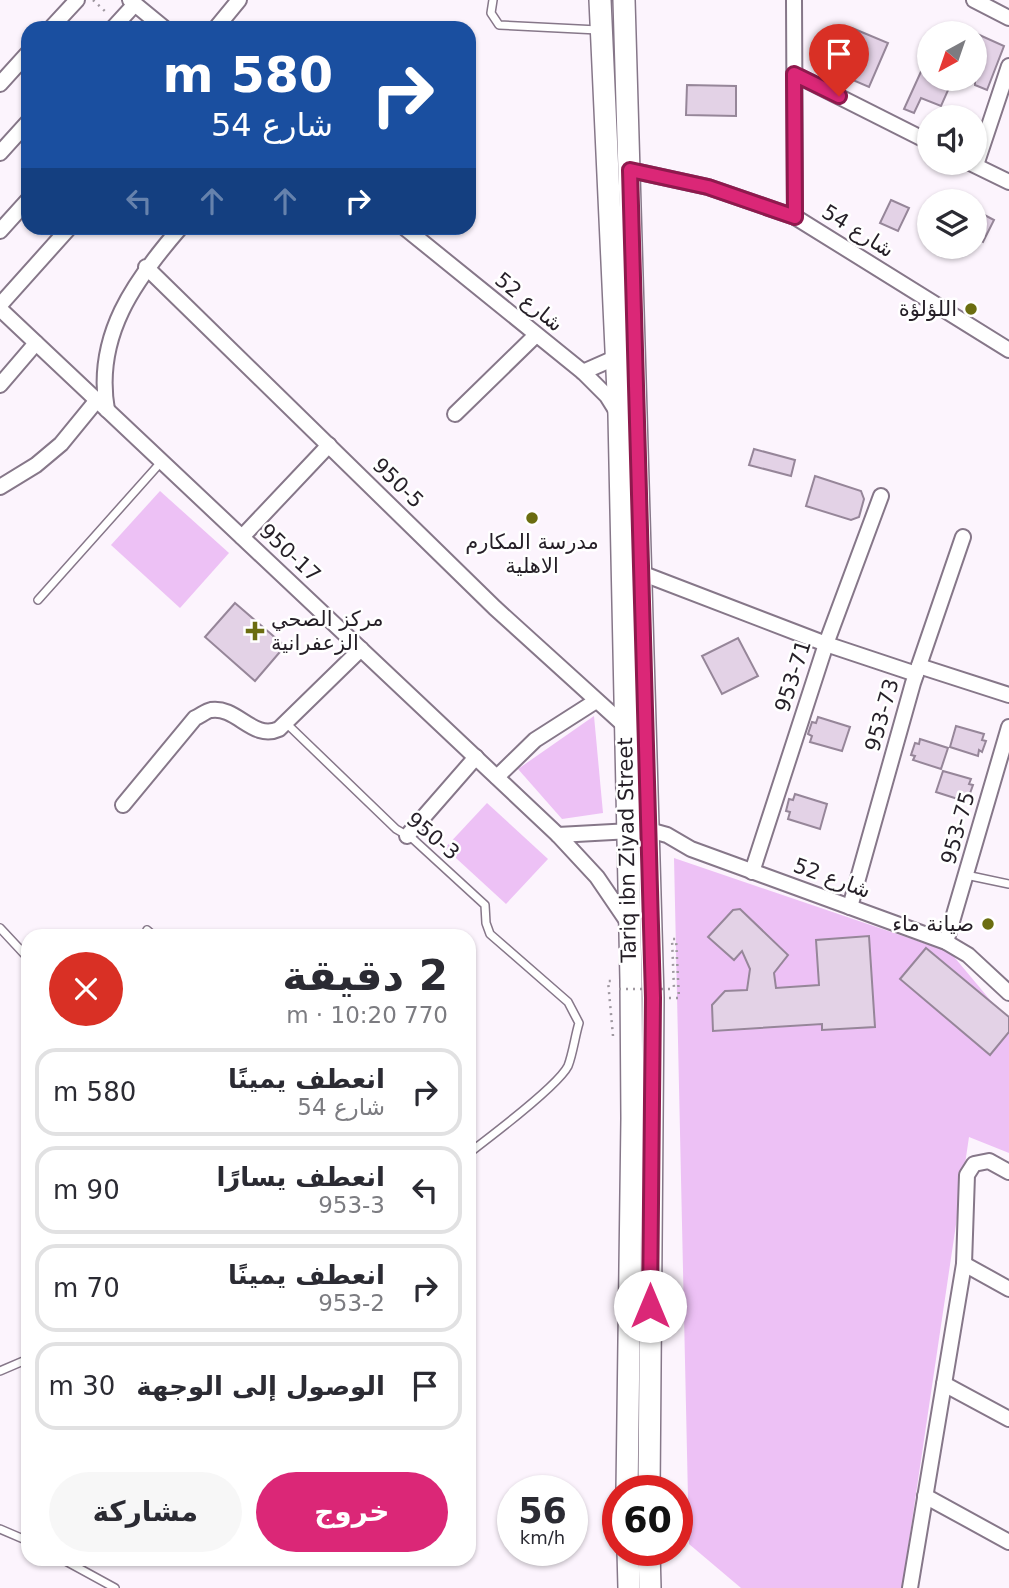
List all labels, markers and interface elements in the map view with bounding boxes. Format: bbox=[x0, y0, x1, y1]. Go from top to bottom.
north arrow bbox=[917, 21, 987, 91]
map controls bbox=[917, 21, 987, 259]
pin bbox=[809, 24, 869, 96]
icon: arrive bbox=[820, 35, 858, 73]
text: 580 m bbox=[163, 47, 333, 104]
icon: right bbox=[357, 49, 448, 140]
button: sound bbox=[917, 105, 987, 175]
text: شارع 54 bbox=[211, 106, 333, 144]
icon: left bbox=[120, 182, 158, 220]
icon: ahead bbox=[193, 182, 231, 220]
icon: ahead bbox=[266, 182, 304, 220]
icon: right bbox=[339, 182, 377, 220]
button: layers bbox=[917, 189, 987, 259]
street label: شارع 54 bbox=[818, 200, 898, 262]
street label: شارع 52 bbox=[490, 267, 568, 337]
place label: اللؤلؤة bbox=[899, 297, 957, 321]
marker: اللؤلؤة bbox=[963, 301, 979, 317]
street label: 950-5 bbox=[368, 453, 428, 513]
marker: مدرسة المكارم الاهلية bbox=[524, 510, 540, 526]
street label: 950-17 bbox=[255, 519, 325, 587]
place label: مدرسة المكارم الاهلية bbox=[465, 530, 599, 578]
place label: مركز الصحي الزعفرانية bbox=[271, 607, 384, 655]
marker: مركز الصحي الزعفرانية bbox=[245, 621, 265, 641]
street label: 953-71 bbox=[770, 637, 816, 715]
street label: 953-73 bbox=[860, 676, 904, 754]
street label: Tariq ibn Ziyad Street bbox=[613, 737, 641, 964]
street label: 953-75 bbox=[936, 789, 980, 867]
street label: 950-3 bbox=[402, 807, 464, 865]
street label: شارع 52 bbox=[790, 853, 874, 903]
place label: صيانة ماء bbox=[892, 912, 974, 936]
marker: صيانة ماء bbox=[980, 916, 996, 932]
text: 2 دقيقة bbox=[282, 951, 448, 1000]
button: close bbox=[49, 952, 123, 1026]
text: 770 m · 10:20 bbox=[286, 1002, 448, 1028]
text: انعطف يمينًا bbox=[228, 1064, 385, 1094]
icon: right bbox=[406, 1073, 444, 1111]
text: 580 m bbox=[53, 1077, 136, 1107]
text: شارع 54 bbox=[297, 1094, 385, 1120]
text: انعطف يسارًا bbox=[216, 1162, 385, 1192]
icon: left bbox=[406, 1171, 444, 1209]
text: 90 m bbox=[53, 1175, 120, 1205]
text: 953-3 bbox=[318, 1192, 385, 1218]
text: انعطف يمينًا bbox=[228, 1260, 385, 1290]
icon: right bbox=[406, 1269, 444, 1307]
position arrow bbox=[613, 1269, 687, 1343]
text: 70 m bbox=[53, 1273, 120, 1303]
text: 953-2 bbox=[318, 1290, 385, 1316]
icon: arrive bbox=[406, 1367, 444, 1405]
text: 30 m bbox=[49, 1371, 115, 1401]
text: الوصول إلى الوجهة bbox=[136, 1371, 385, 1401]
button: مشاركة bbox=[49, 1472, 242, 1552]
button: خروج bbox=[256, 1472, 448, 1552]
speed limit sign: 60 bbox=[602, 1475, 693, 1566]
text: 56 bbox=[518, 1491, 567, 1531]
text: km/h bbox=[520, 1527, 565, 1548]

